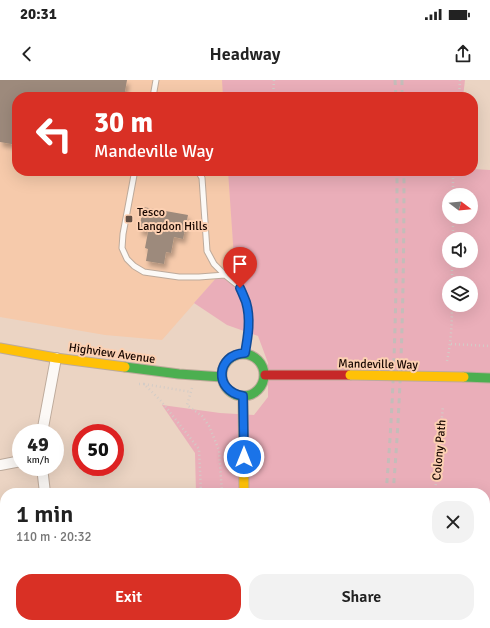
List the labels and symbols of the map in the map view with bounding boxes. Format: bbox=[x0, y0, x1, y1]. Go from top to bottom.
north arrow bbox=[442, 188, 478, 224]
place label: Tesco Langdon Hills bbox=[137, 205, 207, 234]
marker: Tesco Langdon Hills bbox=[124, 214, 134, 224]
pin bbox=[223, 247, 257, 288]
street label: Highview Avenue bbox=[68, 340, 156, 367]
street label: Mandeville Way bbox=[338, 356, 418, 373]
street label: Colony Path bbox=[429, 419, 450, 481]
speed limit sign: 50 bbox=[72, 424, 124, 476]
position arrow bbox=[223, 436, 265, 478]

